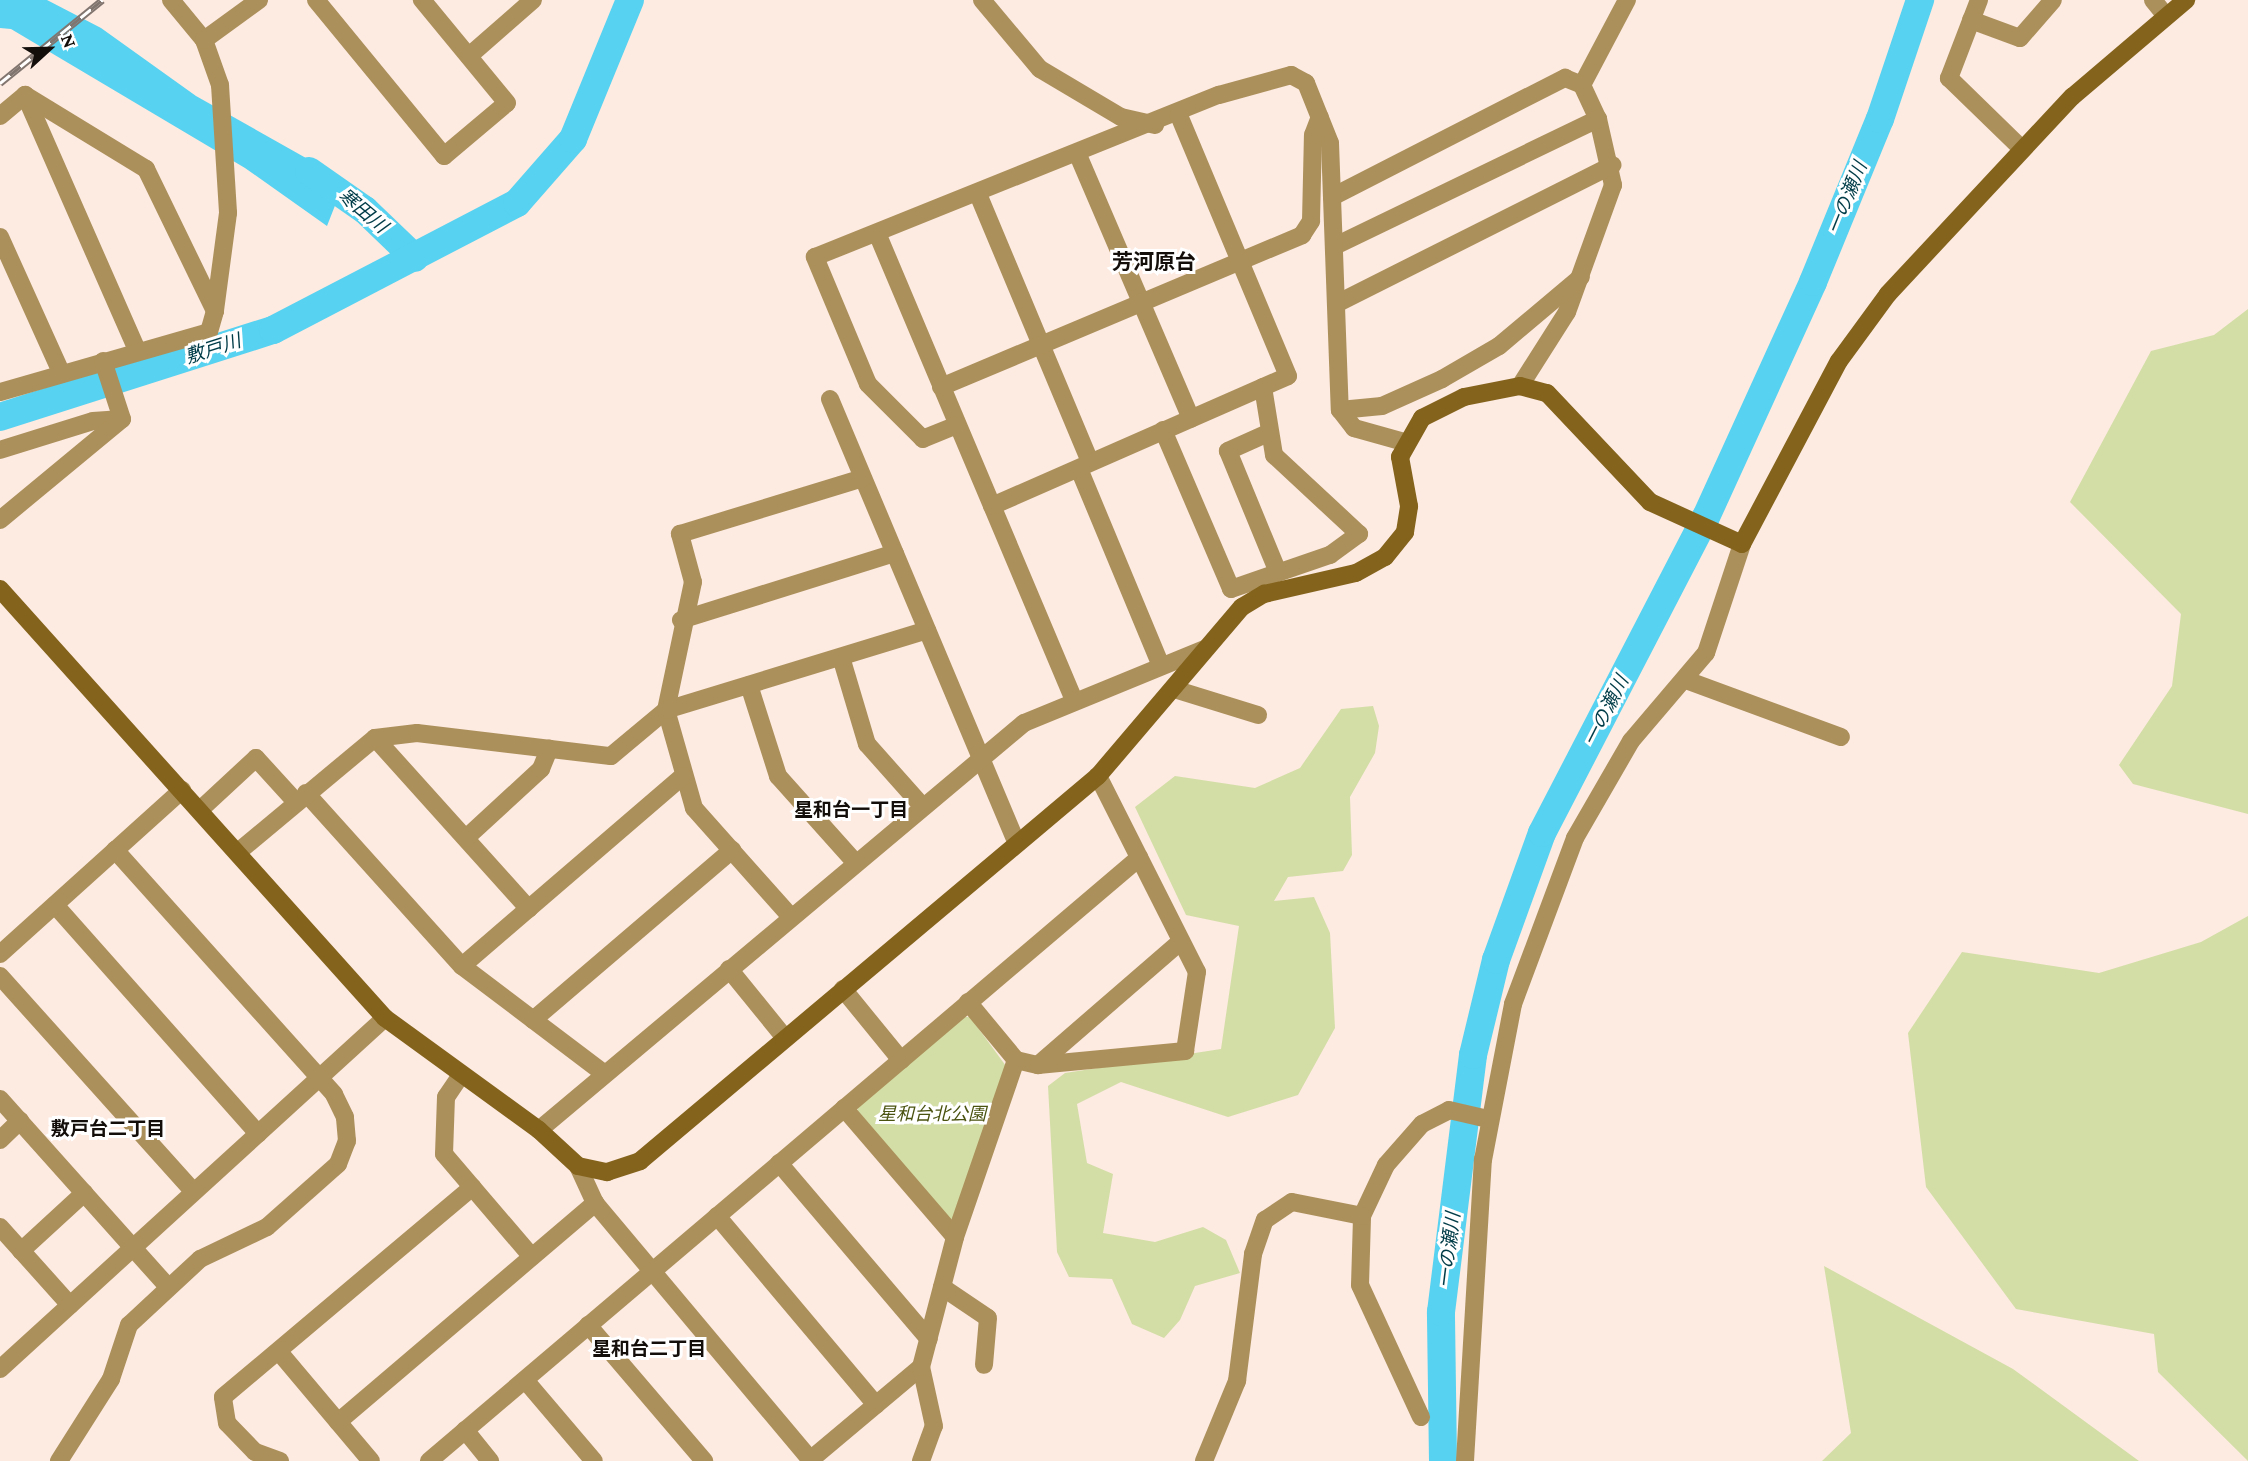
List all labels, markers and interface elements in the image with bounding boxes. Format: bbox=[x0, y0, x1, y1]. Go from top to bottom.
north arrow bbox=[14, 14, 84, 84]
text: N bbox=[57, 31, 81, 51]
water label: 一の瀬川 bbox=[1822, 158, 1872, 238]
water label: 寒田川 bbox=[334, 184, 392, 238]
district label: 芳河原台 bbox=[1112, 249, 1196, 275]
water label: 敷戸川 bbox=[182, 329, 244, 369]
water label: 一の瀬川 bbox=[1579, 672, 1633, 750]
district label: 星和台一丁目 bbox=[794, 799, 908, 821]
park label: 星和台北公園 bbox=[878, 1103, 986, 1125]
district label: 敷戸台二丁目 bbox=[51, 1118, 165, 1140]
water label: 一の瀬川 bbox=[1433, 1211, 1465, 1289]
district label: 星和台二丁目 bbox=[592, 1338, 706, 1360]

